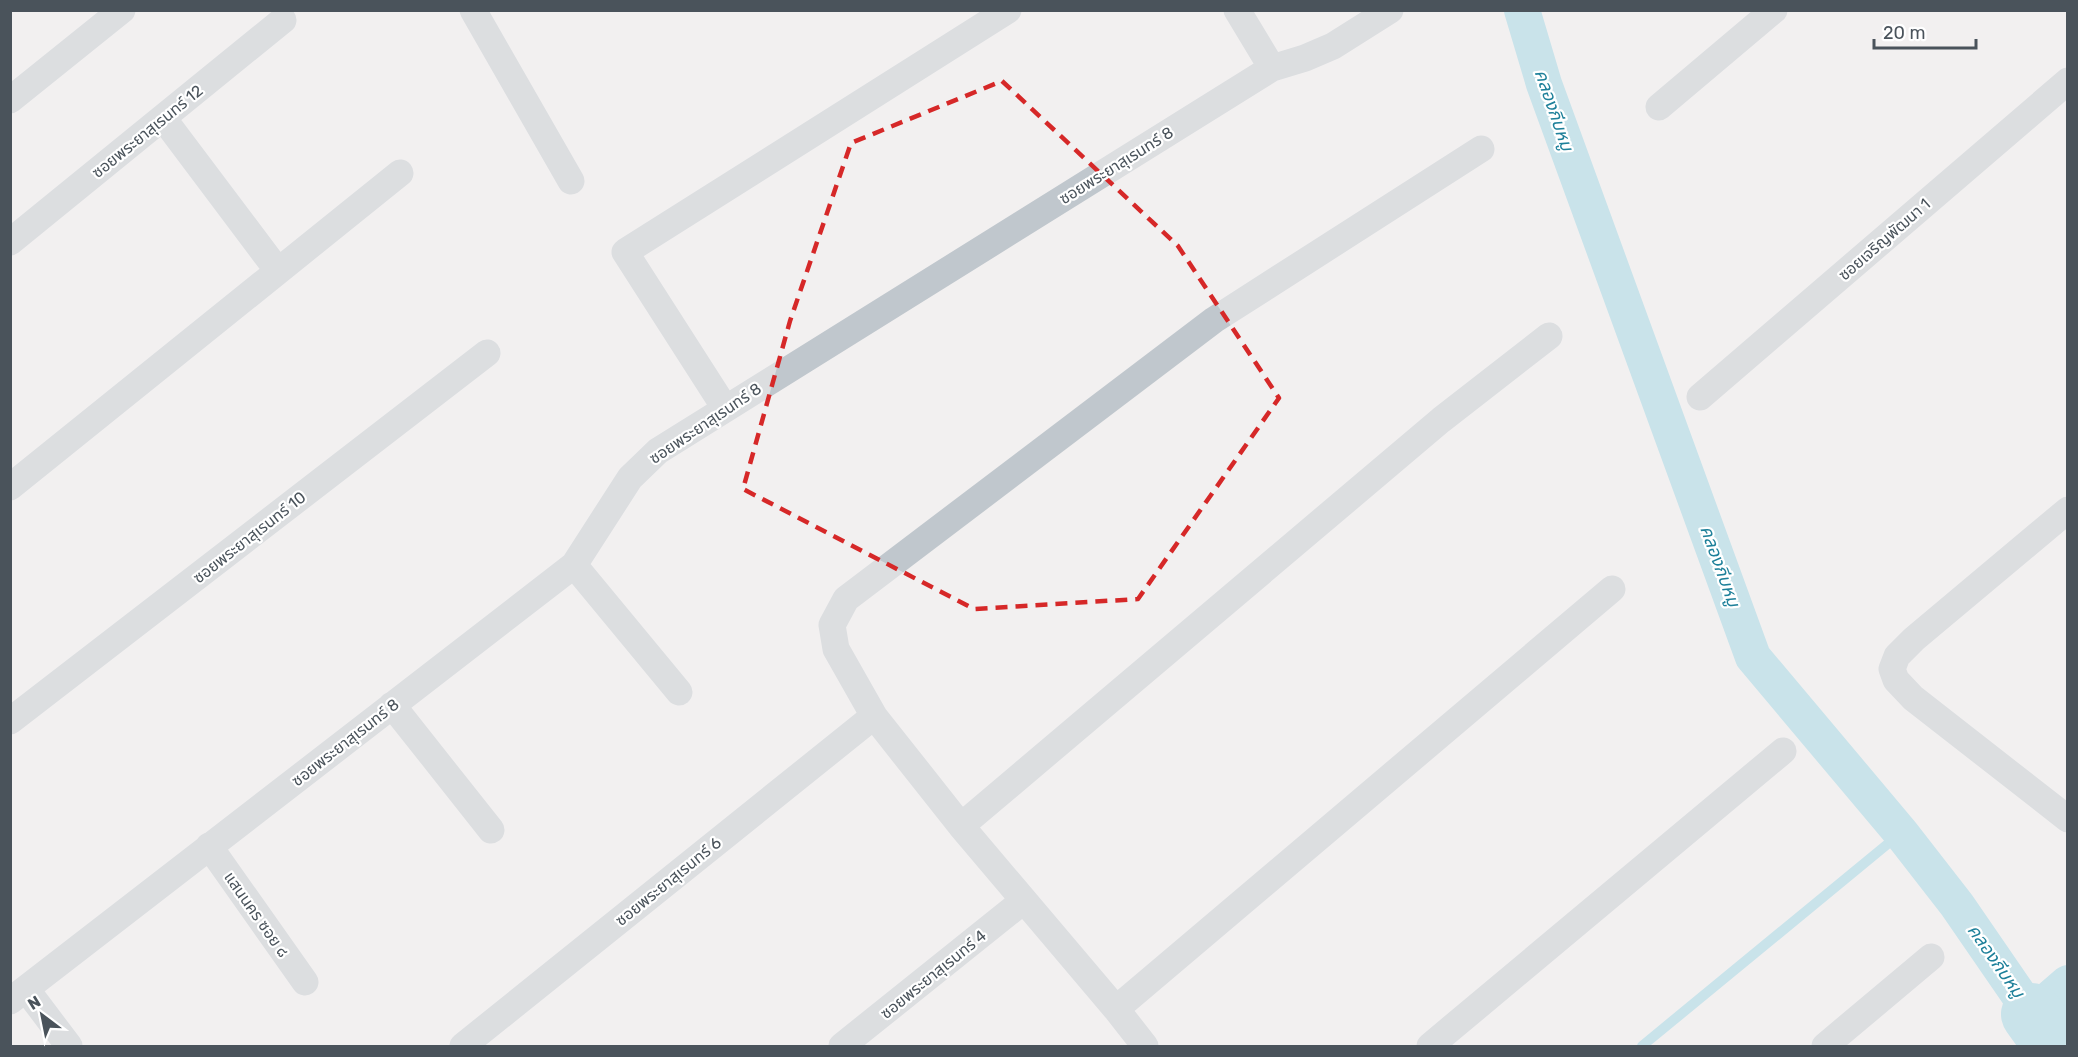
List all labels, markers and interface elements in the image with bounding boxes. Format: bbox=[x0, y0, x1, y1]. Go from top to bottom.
scale bar bbox=[1874, 12, 1976, 50]
text: 20 m bbox=[1883, 22, 1925, 44]
water label: คลองกีบหมู bbox=[1530, 66, 1579, 155]
street label: ซอยพระยาสุเรนทร์ 12 bbox=[88, 81, 207, 182]
street label: ซอยพระยาสุเรนทร์ 8 bbox=[1056, 123, 1177, 208]
street label: ซอยเจริญพัฒนา 1 bbox=[1835, 194, 1934, 284]
street label: ซอยพระยาสุเรนทร์ 8 bbox=[646, 379, 765, 468]
street label: ซอยพระยาสุเรนทร์ 10 bbox=[189, 488, 309, 587]
water label: คลองกีบหมู bbox=[1695, 522, 1745, 611]
street label: ซอยพระยาสุเรนทร์ 8 bbox=[288, 695, 403, 790]
street label: ซอยพระยาสุเรนทร์ 6 bbox=[612, 833, 725, 930]
street label: แสนนคร ซอย ๘ bbox=[220, 868, 293, 961]
water label: คลองกีบหมู bbox=[1963, 920, 2030, 1004]
street label: ซอยพระยาสุเรนทร์ 4 bbox=[877, 926, 990, 1023]
north arrow bbox=[12, 985, 72, 1045]
text: N bbox=[24, 992, 44, 1014]

